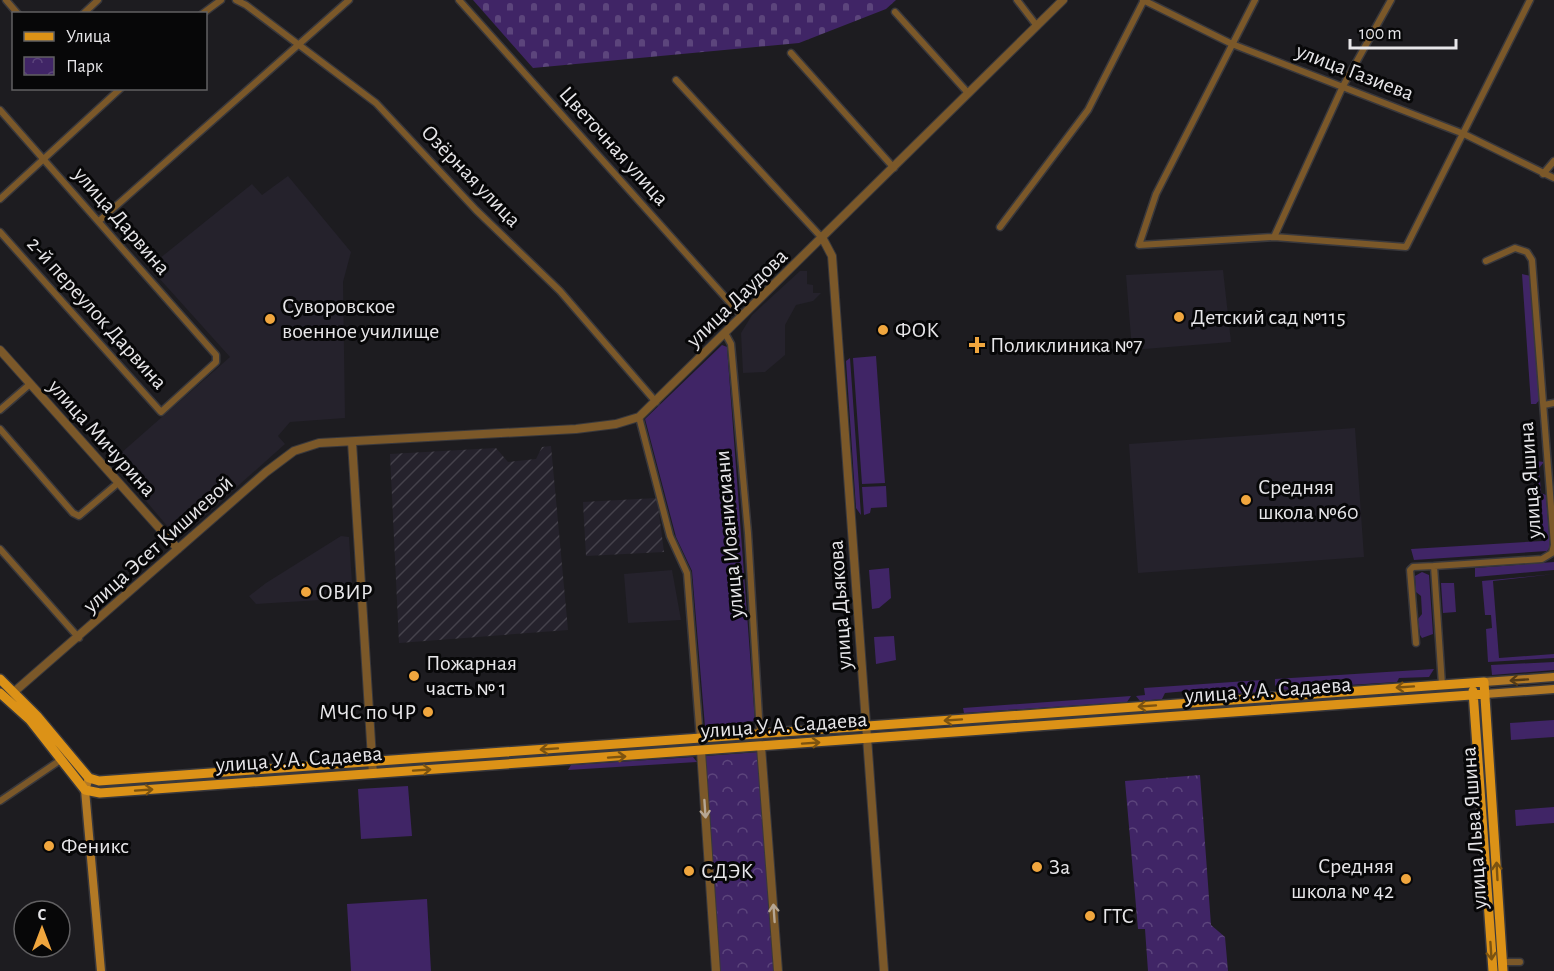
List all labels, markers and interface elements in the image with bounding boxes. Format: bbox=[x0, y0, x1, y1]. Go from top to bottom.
legend bbox=[12, 12, 207, 90]
scale bar bbox=[1350, 12, 1456, 50]
text: 100 m bbox=[1359, 25, 1402, 43]
text: Улица bbox=[66, 28, 111, 46]
street label: улица Газиева bbox=[1292, 39, 1417, 105]
text: Парк bbox=[66, 58, 104, 76]
street label: Цветочная улица bbox=[555, 82, 673, 210]
street label: Озёрная улица bbox=[417, 121, 525, 231]
street label: улица Дарвина bbox=[69, 162, 174, 279]
street label: 2-й переулок Дарвина bbox=[23, 233, 171, 393]
street label: улица Даудова bbox=[682, 245, 792, 352]
place label: Суворовское военное училище bbox=[282, 295, 439, 342]
place label: Детский сад №115 bbox=[1191, 306, 1346, 328]
marker: Детский сад №115 bbox=[1172, 310, 1186, 324]
marker: Суворовское военное училище bbox=[263, 312, 277, 326]
place label: ФОК bbox=[895, 319, 939, 341]
marker: ФОК bbox=[876, 323, 890, 337]
place label: Поликлиника №7 bbox=[990, 334, 1142, 356]
marker: Поликлиника №7 bbox=[968, 336, 986, 354]
street label: улица Мичурина bbox=[43, 375, 160, 501]
street label: улица Яшина bbox=[1515, 421, 1545, 540]
street label: улица Иоанисиани bbox=[711, 449, 747, 620]
street label: улица Эсет Кишиевой bbox=[78, 471, 237, 617]
place label: Средняя школа №60 bbox=[1258, 476, 1359, 523]
marker: Средняя школа №60 bbox=[1239, 493, 1253, 507]
street label: улица Дьякова bbox=[825, 540, 856, 671]
place label: ОВИР bbox=[318, 581, 373, 603]
marker: ОВИР bbox=[299, 585, 313, 599]
place label: Пожарная часть № 1 bbox=[426, 652, 517, 699]
marker: Пожарная часть № 1 bbox=[407, 669, 421, 683]
street label: улица У.А. Садаева bbox=[1183, 673, 1352, 707]
one-way arrow bbox=[1510, 674, 1530, 685]
one-way arrow bbox=[1395, 682, 1415, 693]
place label: МЧС по ЧР bbox=[319, 701, 416, 723]
one-way arrow bbox=[1138, 701, 1158, 712]
marker: МЧС по ЧР bbox=[421, 705, 435, 719]
street label: улица У.А. Садаева bbox=[699, 708, 868, 742]
one-way arrow bbox=[944, 715, 963, 726]
one-way arrow bbox=[801, 737, 821, 748]
street label: улица У.А. Садаева bbox=[214, 742, 383, 776]
one-way arrow bbox=[540, 744, 560, 755]
street label: улица Льва Яшина bbox=[1457, 746, 1491, 911]
one-way arrow bbox=[606, 751, 626, 762]
one-way arrow bbox=[412, 764, 431, 775]
one-way arrow bbox=[133, 784, 153, 795]
one-way arrow bbox=[700, 799, 711, 819]
place label: Феникс bbox=[61, 835, 129, 857]
marker: Феникс bbox=[42, 839, 56, 853]
place label: Средняя школа № 42 bbox=[1291, 855, 1394, 902]
place label: За bbox=[1049, 856, 1070, 878]
place label: СДЭК bbox=[701, 860, 753, 882]
marker: За bbox=[1030, 860, 1044, 874]
one-way arrow bbox=[1491, 861, 1502, 881]
marker: СДЭК bbox=[682, 864, 696, 878]
marker: Средняя школа № 42 bbox=[1399, 872, 1413, 886]
north arrow bbox=[12, 899, 72, 959]
one-way arrow bbox=[768, 903, 779, 923]
place label: ГТС bbox=[1102, 905, 1134, 927]
text: С bbox=[38, 907, 47, 923]
marker: ГТС bbox=[1083, 909, 1097, 923]
one-way arrow bbox=[1486, 940, 1497, 960]

